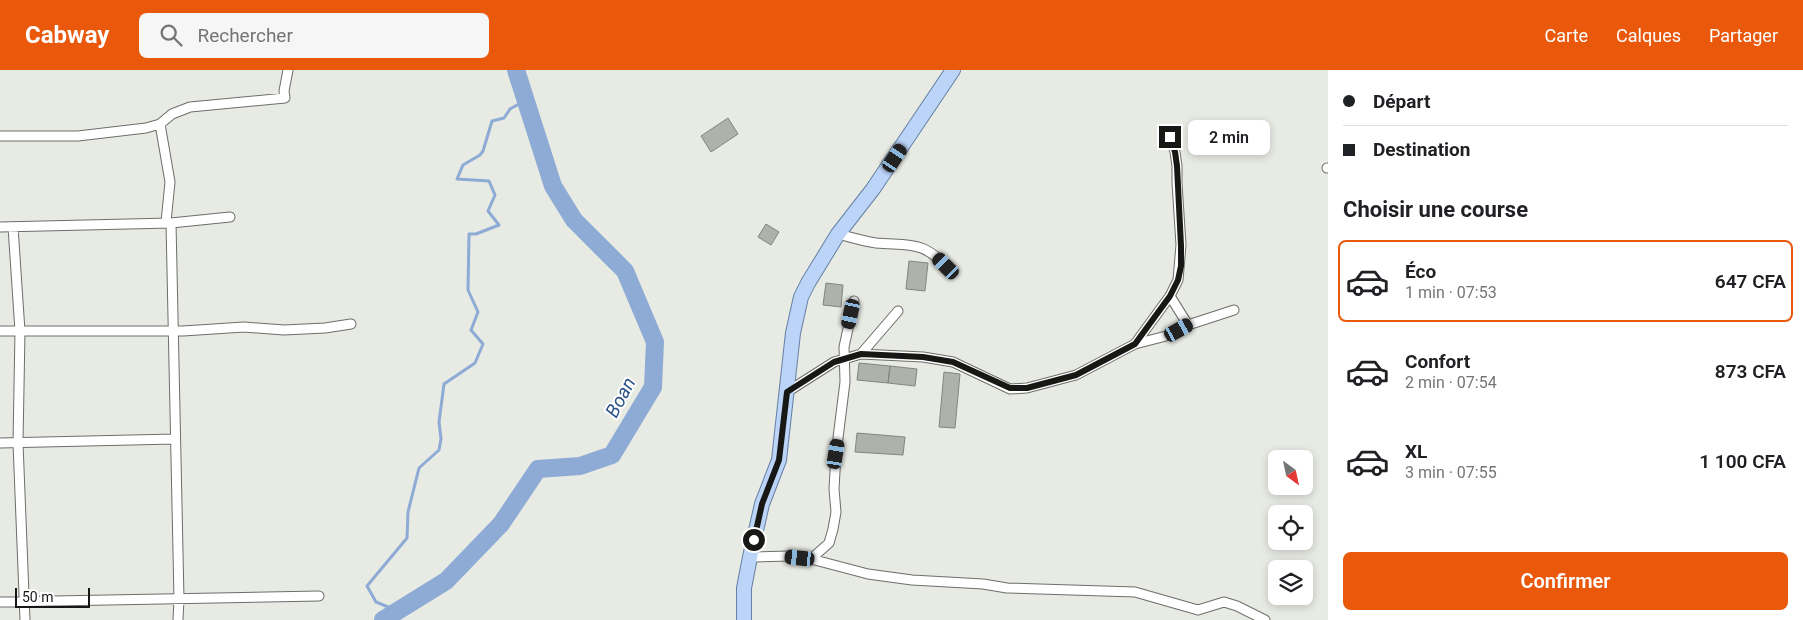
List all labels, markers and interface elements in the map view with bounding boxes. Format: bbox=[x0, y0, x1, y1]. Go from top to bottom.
search box bbox=[139, 13, 489, 58]
text: Cabway bbox=[25, 21, 109, 49]
icon: search bbox=[157, 21, 185, 49]
text: Rechercher bbox=[197, 24, 293, 47]
text: Carte bbox=[1545, 25, 1588, 46]
text: Calques bbox=[1616, 25, 1681, 46]
text: Partager bbox=[1709, 25, 1778, 46]
text: Départ bbox=[1373, 90, 1430, 113]
callout: 2 min bbox=[1188, 120, 1270, 154]
route end bbox=[1159, 126, 1181, 148]
text: 2 min bbox=[1209, 128, 1249, 147]
text: Destination bbox=[1373, 138, 1470, 161]
car bbox=[880, 141, 909, 175]
text: Choisir une course bbox=[1343, 197, 1528, 222]
car bbox=[930, 250, 961, 282]
icon: car bbox=[1345, 259, 1390, 304]
text: Éco bbox=[1405, 260, 1436, 283]
text: 647 CFA bbox=[1715, 270, 1786, 293]
text: 1 min · 07:53 bbox=[1405, 283, 1497, 302]
car bbox=[840, 298, 861, 330]
car bbox=[1162, 316, 1195, 344]
icon: car bbox=[1345, 349, 1390, 394]
text: Confort bbox=[1405, 350, 1470, 373]
text: 873 CFA bbox=[1715, 360, 1786, 383]
water label: Boan bbox=[600, 373, 641, 421]
text: 2 min · 07:54 bbox=[1405, 373, 1497, 392]
car bbox=[826, 438, 845, 470]
icon: car bbox=[1345, 439, 1390, 484]
text: XL bbox=[1405, 440, 1427, 463]
north arrow bbox=[1268, 450, 1312, 495]
map controls bbox=[1268, 450, 1313, 605]
text: 1 100 CFA bbox=[1699, 450, 1786, 473]
text: 3 min · 07:55 bbox=[1405, 463, 1497, 482]
button: locate bbox=[1268, 505, 1313, 550]
route start bbox=[743, 529, 765, 551]
car bbox=[784, 549, 815, 567]
button: Confirmer bbox=[1343, 552, 1788, 610]
button: layers bbox=[1268, 560, 1313, 605]
scale bar bbox=[15, 585, 90, 608]
text: 50 m bbox=[22, 589, 54, 605]

